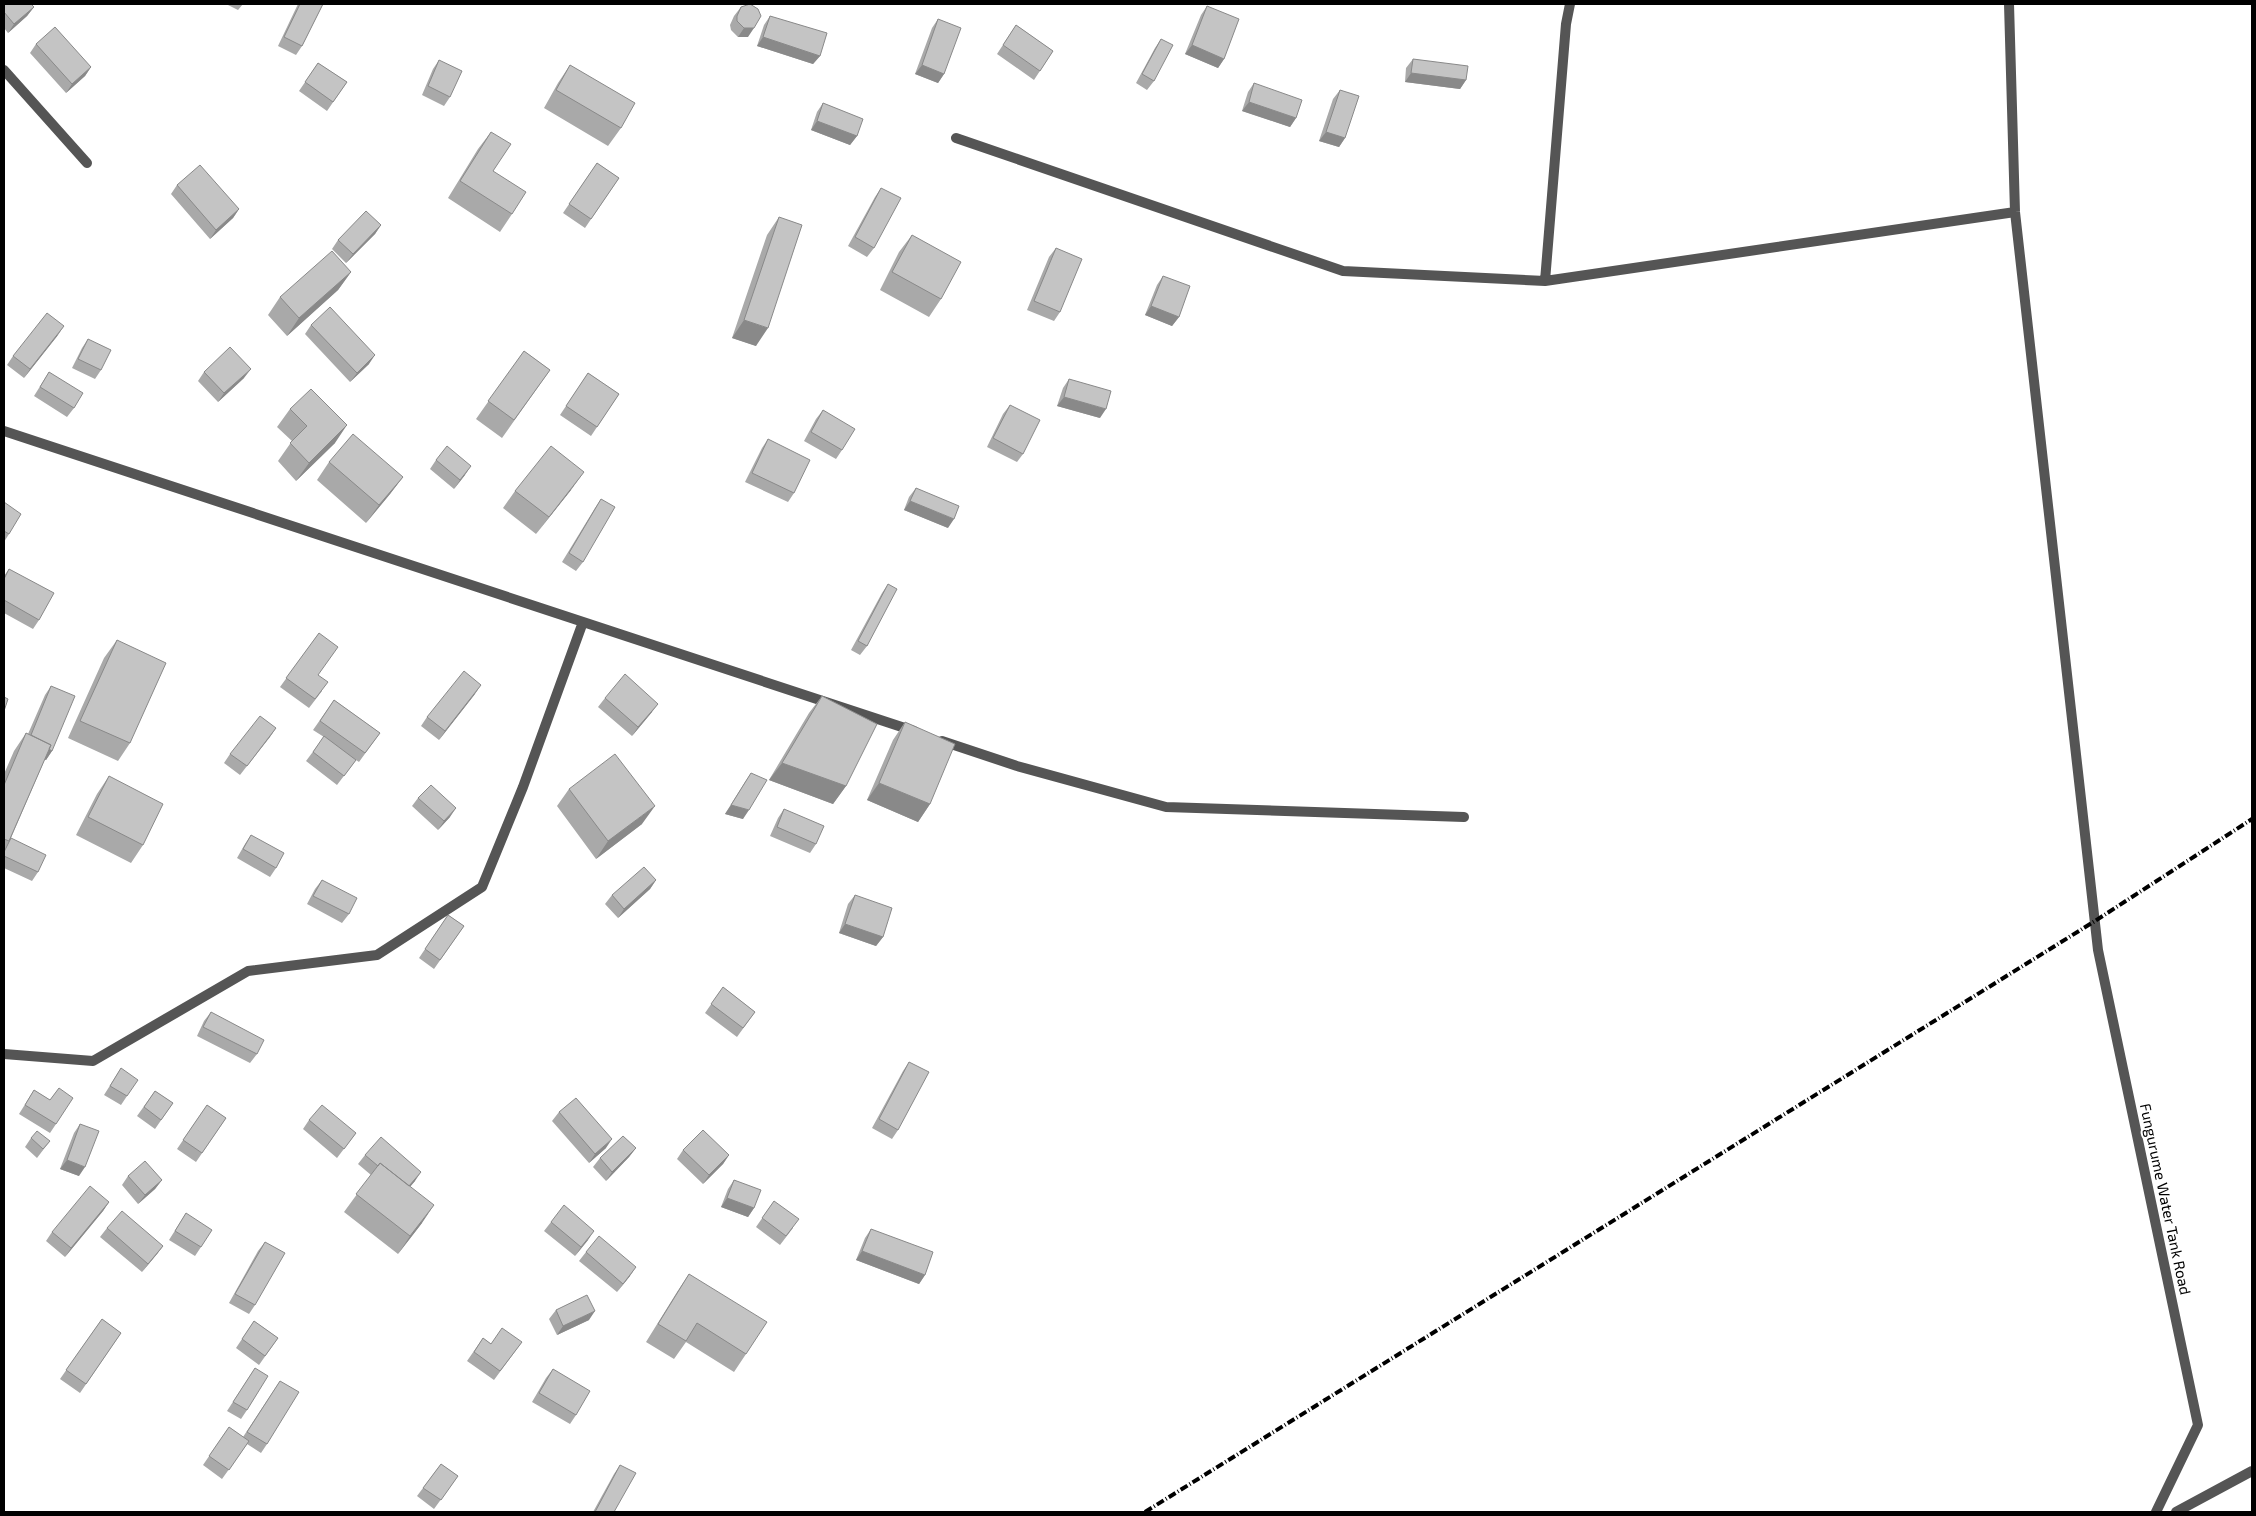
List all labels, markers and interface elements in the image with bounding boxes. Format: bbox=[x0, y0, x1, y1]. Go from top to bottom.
street label: Fungurume Water Tank Road bbox=[2137, 1102, 2195, 1296]

